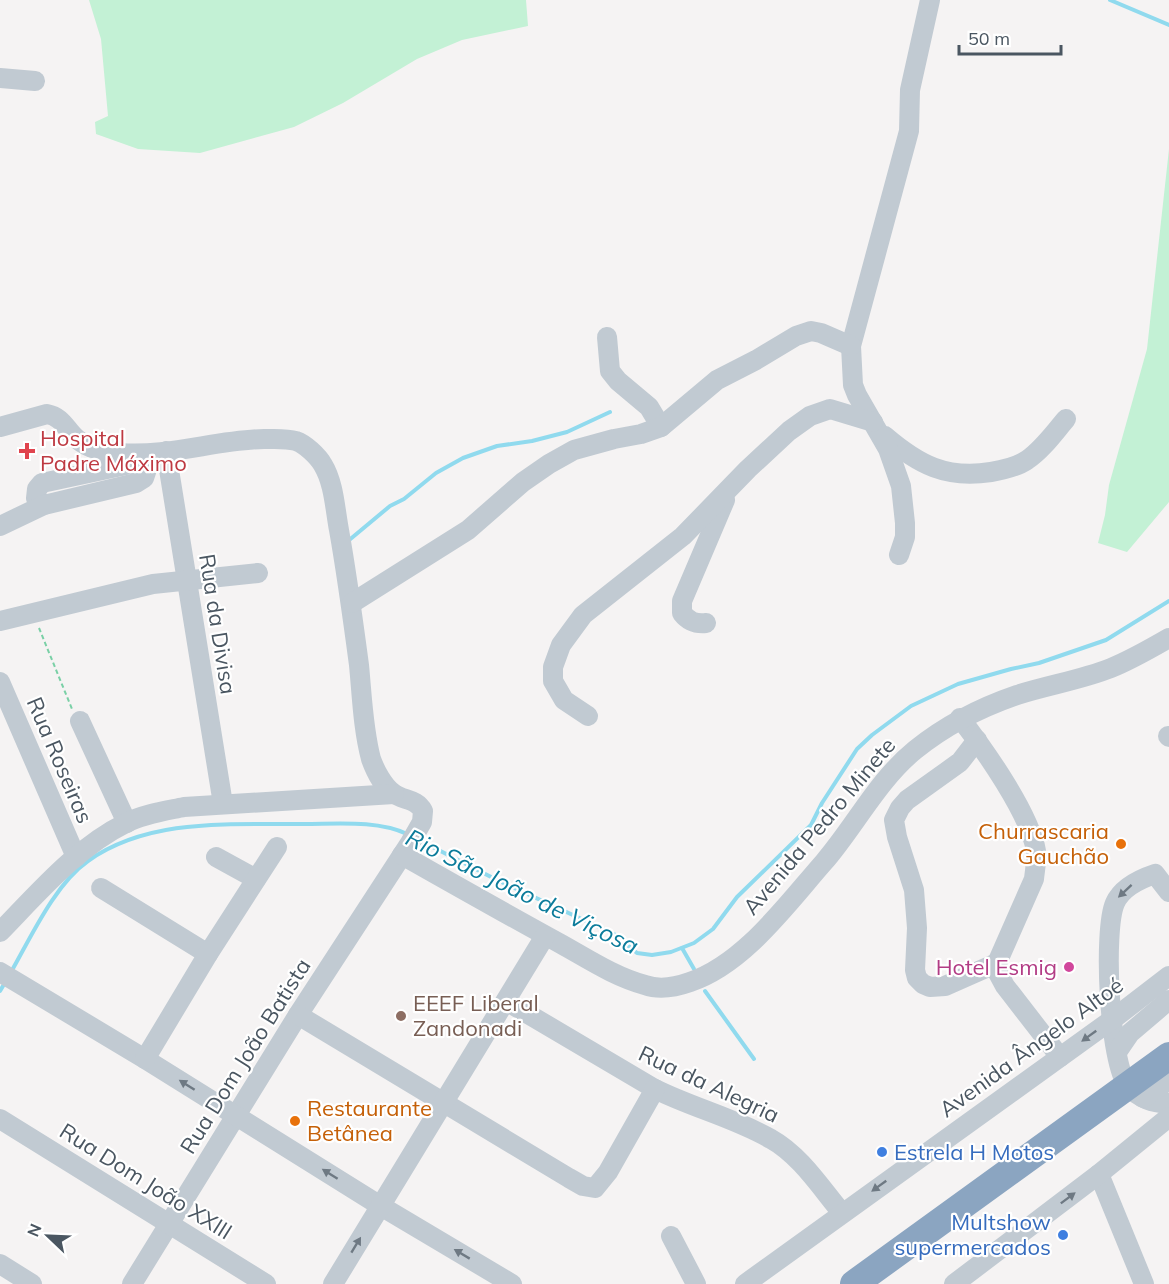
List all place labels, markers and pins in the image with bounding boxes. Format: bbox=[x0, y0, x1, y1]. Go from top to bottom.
place label: Hospital Padre Máximo bbox=[40, 424, 187, 477]
marker: Hospital Padre Máximo bbox=[18, 442, 36, 460]
place label: Churrascaria Gauchão bbox=[978, 817, 1109, 870]
marker: Churrascaria Gauchão bbox=[1114, 837, 1128, 851]
place label: Hotel Esmig bbox=[936, 953, 1057, 981]
marker: Hotel Esmig bbox=[1062, 960, 1076, 974]
place label: EEEF Liberal Zandonadi bbox=[413, 989, 539, 1042]
marker: EEEF Liberal Zandonadi bbox=[394, 1009, 408, 1023]
place label: Restaurante Betânea bbox=[307, 1094, 432, 1147]
marker: Restaurante Betânea bbox=[288, 1114, 302, 1128]
place label: Estrela H Motos bbox=[894, 1138, 1054, 1166]
marker: Estrela H Motos bbox=[875, 1145, 889, 1159]
place label: Multshow supermercados bbox=[894, 1208, 1051, 1261]
marker: Multshow supermercados bbox=[1056, 1228, 1070, 1242]

